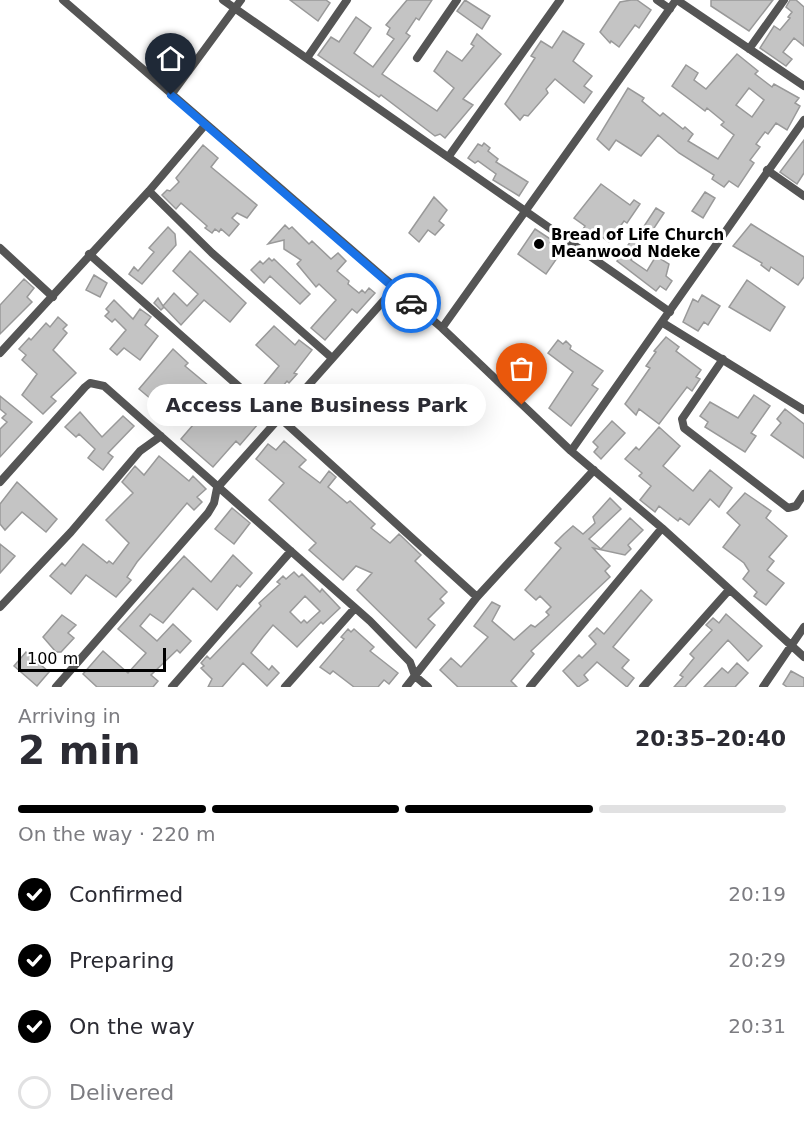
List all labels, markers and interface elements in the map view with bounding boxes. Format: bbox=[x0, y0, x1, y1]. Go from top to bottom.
pin bbox=[145, 33, 196, 95]
icon: home bbox=[154, 42, 187, 75]
place label: Bread of Life Church Meanwood Ndeke bbox=[551, 226, 724, 261]
marker: Bread of Life Church Meanwood Ndeke bbox=[532, 237, 546, 251]
courier bbox=[381, 273, 441, 333]
icon: car bbox=[395, 287, 428, 320]
pin bbox=[496, 343, 547, 405]
icon: bag bbox=[505, 352, 538, 385]
callout: Access Lane Business Park bbox=[147, 384, 486, 426]
text: Access Lane Business Park bbox=[165, 393, 468, 417]
scale bar bbox=[18, 645, 166, 672]
text: 100 m bbox=[27, 649, 78, 668]
text: Arriving in bbox=[18, 704, 121, 728]
text: 20:35–20:40 bbox=[635, 726, 786, 751]
text: 2 min bbox=[18, 728, 140, 773]
text: On the way · 220 m bbox=[18, 822, 216, 846]
icon: check bbox=[18, 878, 51, 911]
text: Confirmed bbox=[69, 882, 183, 907]
text: 20:19 bbox=[728, 882, 786, 906]
icon: check bbox=[18, 944, 51, 977]
text: Preparing bbox=[69, 948, 175, 973]
text: 20:29 bbox=[728, 948, 786, 972]
icon: check bbox=[18, 1010, 51, 1043]
text: On the way bbox=[69, 1014, 195, 1039]
text: 20:31 bbox=[728, 1014, 786, 1038]
text: Delivered bbox=[69, 1080, 174, 1105]

